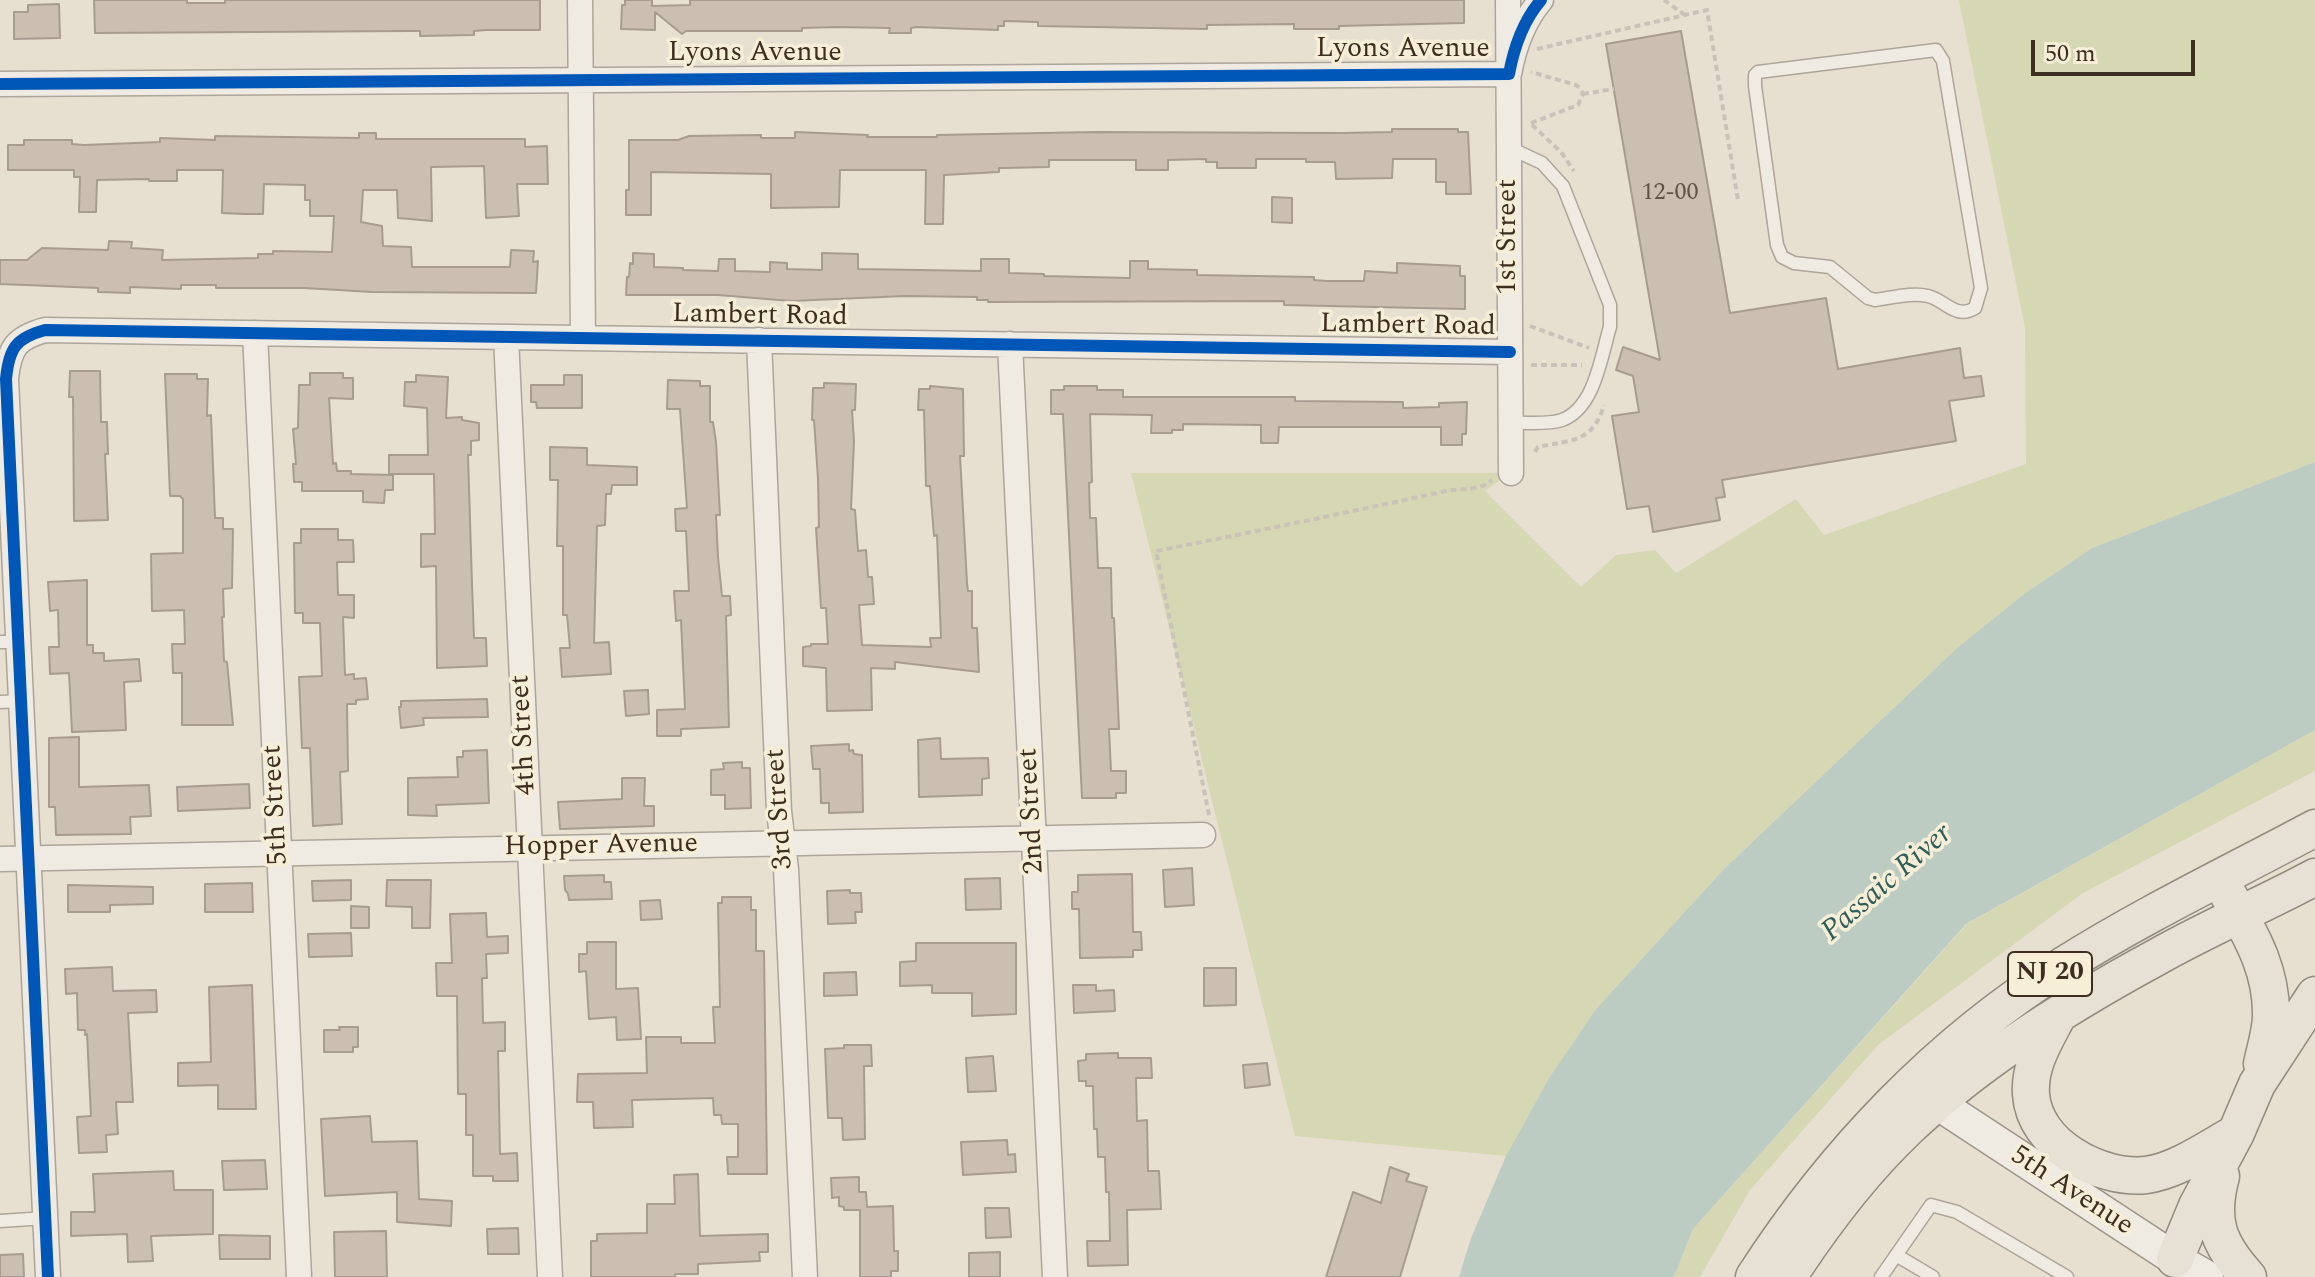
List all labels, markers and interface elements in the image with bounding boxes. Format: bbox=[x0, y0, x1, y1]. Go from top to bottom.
scale bar bbox=[2035, 24, 2199, 74]
street label: Lyons Avenue bbox=[1316, 34, 1490, 68]
text: 50 m bbox=[2045, 36, 2096, 72]
street label: Lyons Avenue bbox=[668, 38, 842, 72]
street label: 1st Street bbox=[1493, 179, 1527, 295]
house number: 12-00 bbox=[1642, 180, 1698, 208]
street label: Lambert Road bbox=[672, 299, 848, 335]
street label: Lambert Road bbox=[1320, 309, 1496, 345]
street label: 4th Street bbox=[505, 674, 545, 796]
street label: 5th Street bbox=[257, 744, 297, 866]
street label: 3rd Street bbox=[760, 747, 802, 871]
street label: 2nd Street bbox=[1013, 747, 1053, 875]
water label: Passaic River bbox=[1815, 817, 1961, 951]
street label: Hopper Avenue bbox=[504, 829, 698, 865]
road number: NJ 20 bbox=[2008, 952, 2092, 996]
street label: 5th Avenue bbox=[2003, 1140, 2139, 1244]

